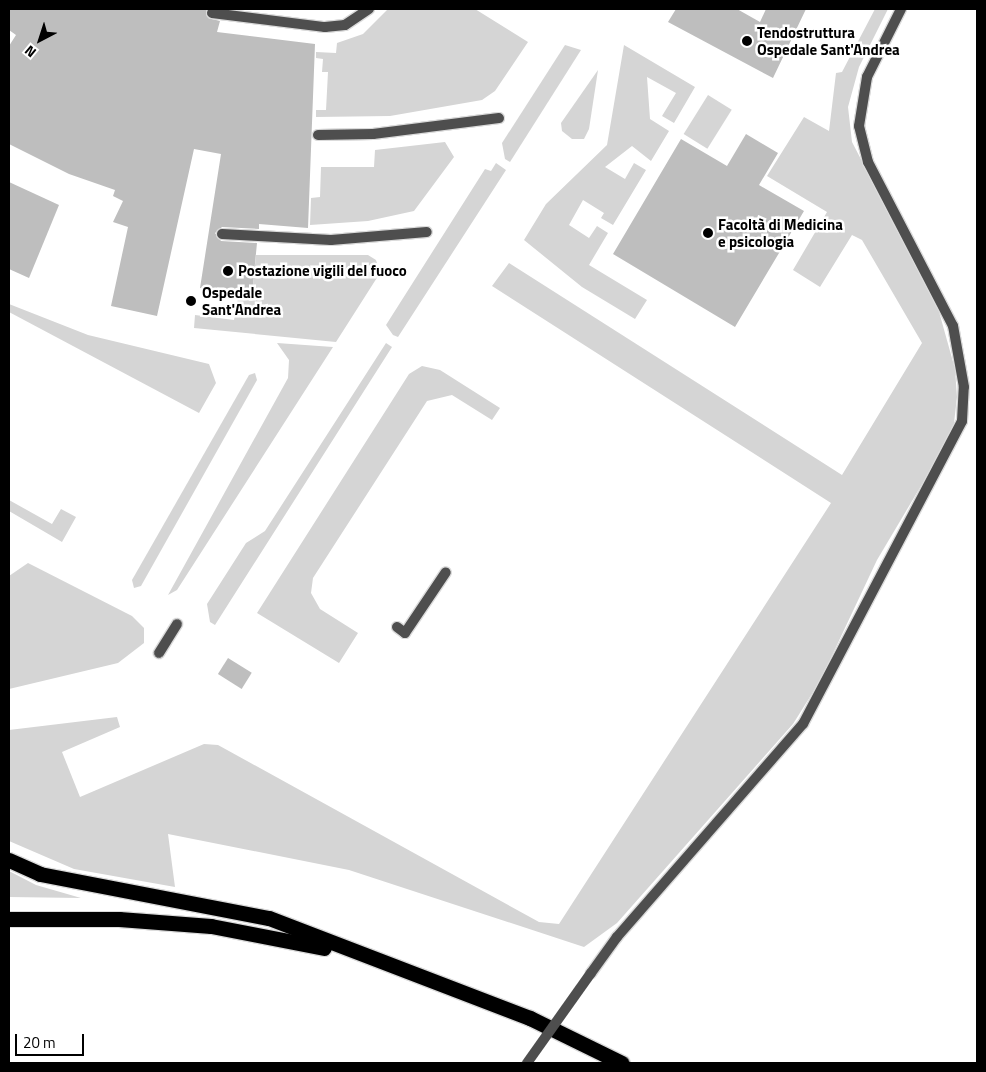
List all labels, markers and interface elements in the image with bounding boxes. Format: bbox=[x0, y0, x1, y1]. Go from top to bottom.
north arrow bbox=[15, 15, 65, 65]
place label: Tendostruttura Ospedale Sant'Andrea bbox=[757, 23, 900, 58]
marker: Tendostruttura Ospedale Sant'Andrea bbox=[741, 35, 753, 47]
text: N bbox=[20, 41, 41, 63]
place label: Facoltà di Medicina e psicologia bbox=[718, 215, 843, 250]
marker: Facoltà di Medicina e psicologia bbox=[702, 227, 714, 239]
place label: Postazione vigili del fuoco bbox=[238, 262, 407, 280]
marker: Postazione vigili del fuoco bbox=[222, 265, 234, 277]
place label: Ospedale Sant'Andrea bbox=[202, 283, 281, 318]
marker: Ospedale Sant'Andrea bbox=[184, 294, 198, 308]
scale bar bbox=[18, 1024, 86, 1056]
text: 20 m bbox=[23, 1031, 56, 1054]

